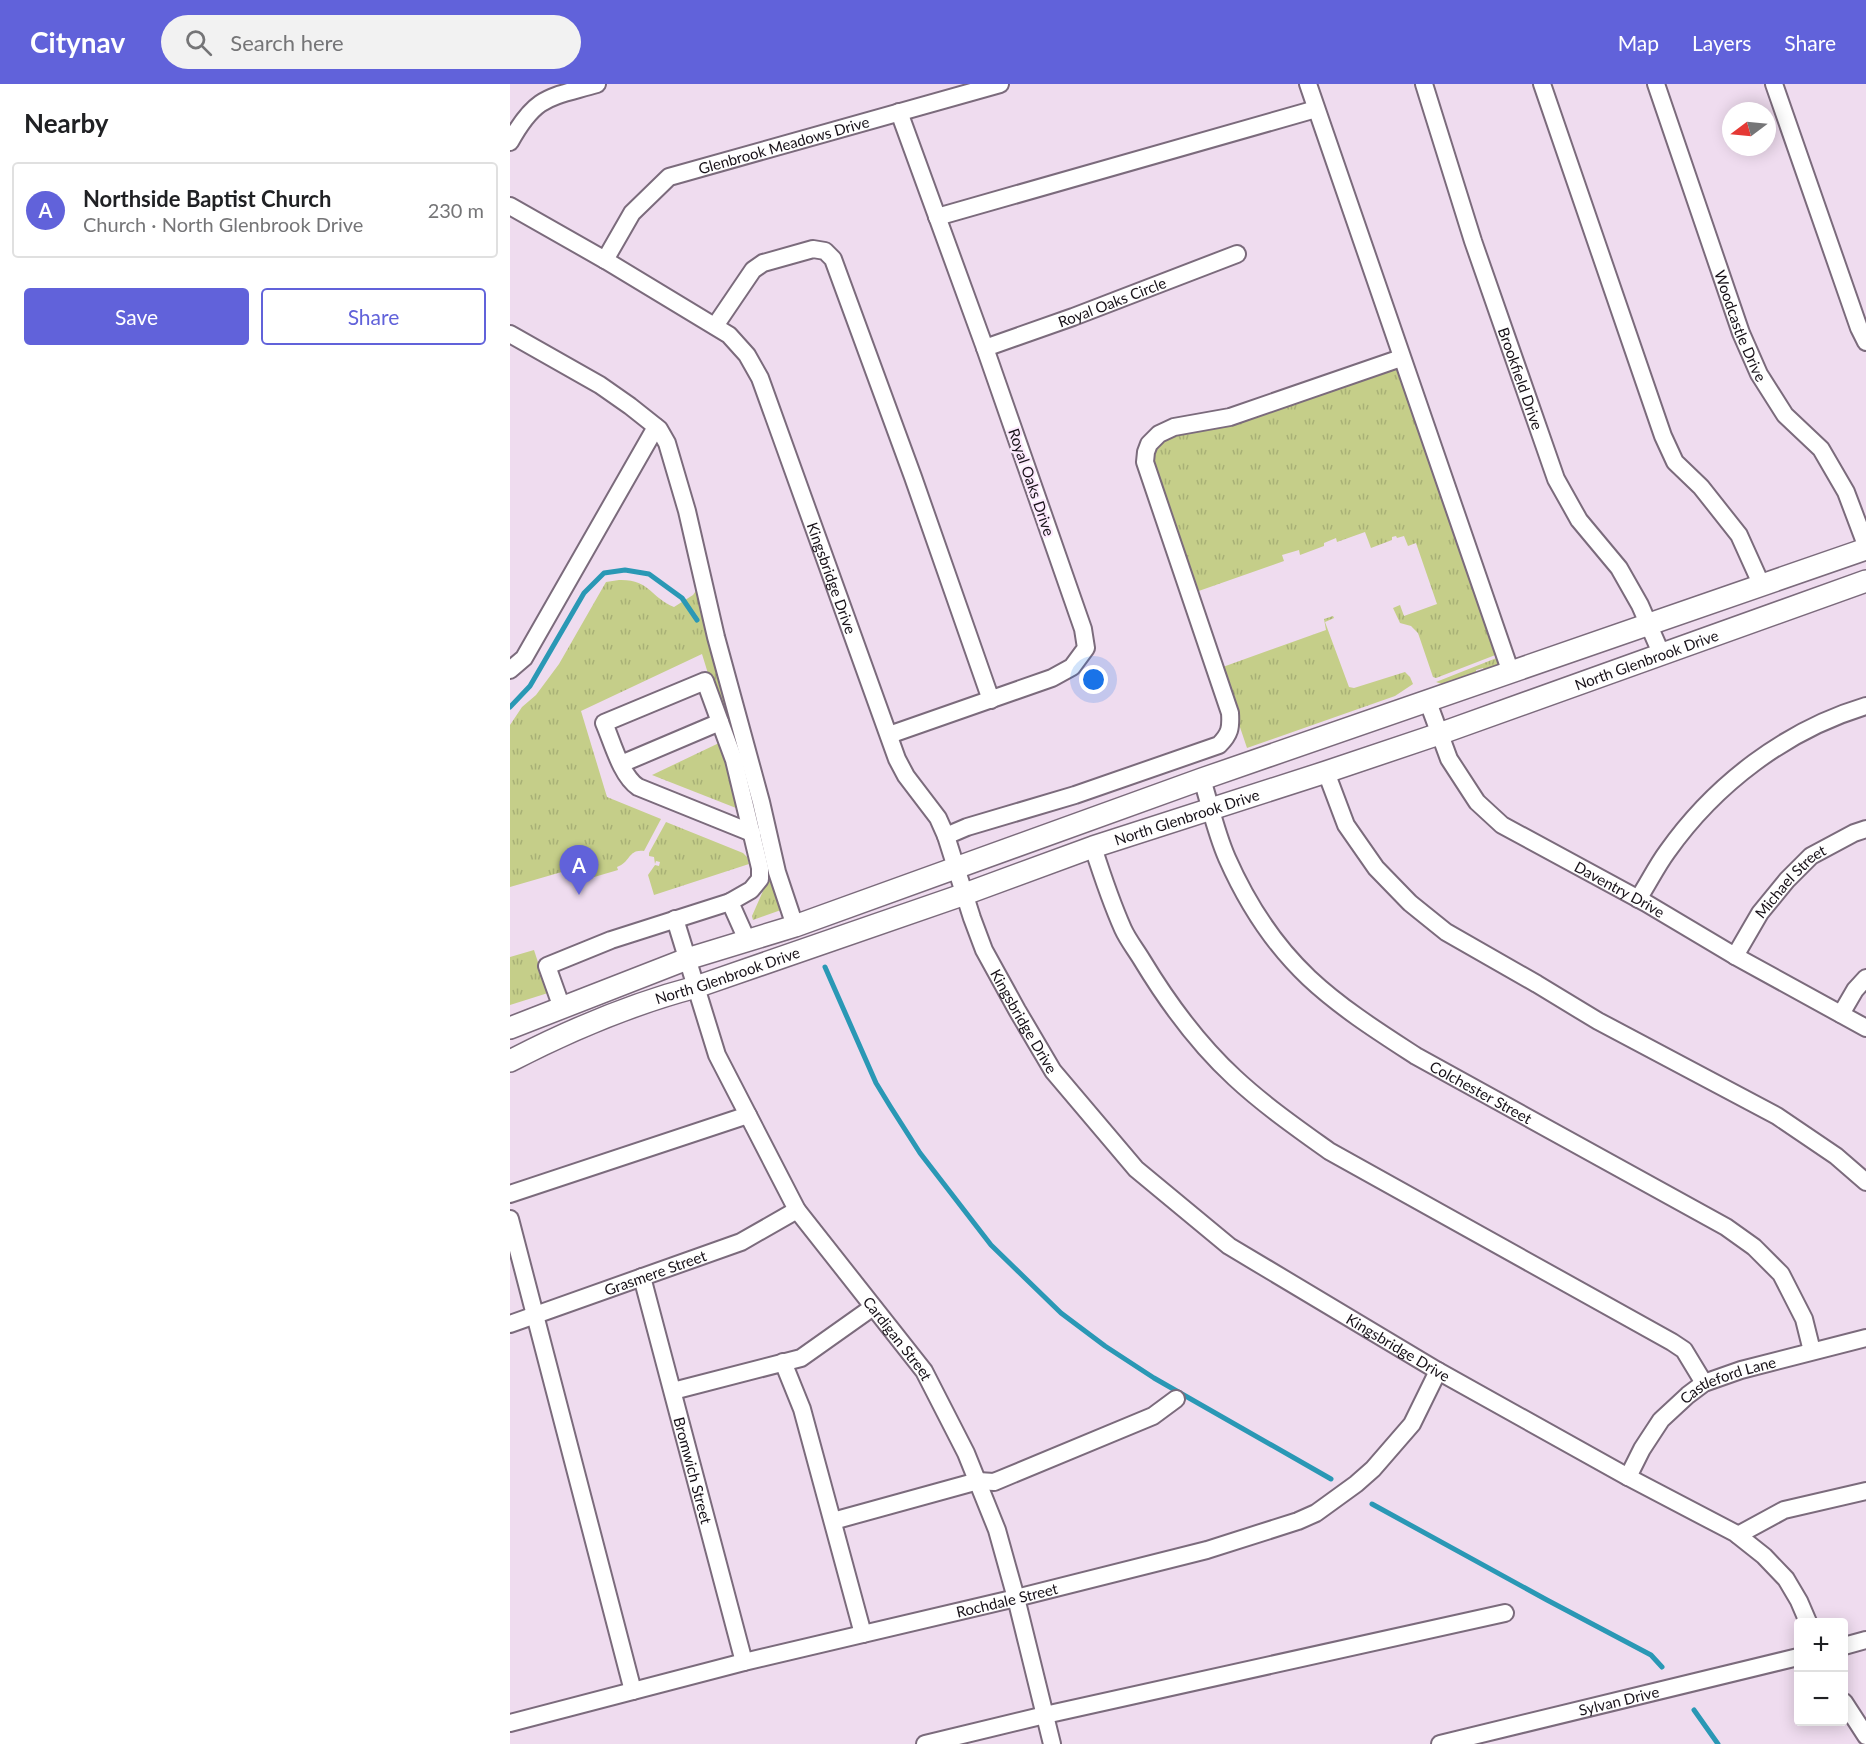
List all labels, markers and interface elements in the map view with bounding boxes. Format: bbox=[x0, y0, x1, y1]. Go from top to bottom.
search box bbox=[161, 15, 581, 69]
text: Citynav bbox=[30, 25, 125, 59]
icon: search bbox=[182, 26, 215, 59]
text: Search here bbox=[230, 29, 344, 56]
text: Map bbox=[1618, 30, 1659, 55]
text: Layers bbox=[1692, 30, 1751, 55]
text: Share bbox=[1784, 30, 1836, 55]
north arrow bbox=[1722, 102, 1776, 156]
text: Nearby bbox=[24, 107, 109, 139]
street label: Glenbrook Meadows Drive bbox=[696, 112, 871, 177]
text: Northside Baptist Church bbox=[83, 185, 331, 212]
text: A bbox=[39, 198, 52, 222]
text: 230 m bbox=[428, 198, 484, 222]
text: Church · North Glenbrook Drive bbox=[83, 212, 363, 236]
street label: Woodcastle Drive bbox=[1711, 268, 1770, 385]
street label: Royal Oaks Circle bbox=[1055, 273, 1169, 331]
button: Save bbox=[24, 288, 249, 345]
button: Share bbox=[261, 288, 486, 345]
street label: Brookfield Drive bbox=[1495, 325, 1547, 432]
street label: Royal Oaks Drive bbox=[1005, 426, 1059, 538]
street label: Kingsbridge Drive bbox=[804, 520, 860, 636]
street label: North Glenbrook Drive bbox=[1572, 626, 1721, 694]
your location bbox=[1079, 665, 1108, 694]
street label: North Glenbrook Drive bbox=[1112, 785, 1262, 849]
street label: Michael Street bbox=[1751, 841, 1829, 921]
pin: A bbox=[560, 846, 598, 895]
street label: Daventry Drive bbox=[1572, 857, 1668, 921]
street label: North Glenbrook Drive bbox=[653, 943, 802, 1007]
street label: Kingsbridge Drive bbox=[987, 966, 1061, 1077]
street label: Colchester Street bbox=[1427, 1057, 1536, 1128]
street label: Grasmere Street bbox=[602, 1246, 709, 1299]
street label: Cardigan Street bbox=[860, 1293, 936, 1384]
street label: Kingsbridge Drive bbox=[1343, 1309, 1453, 1385]
street label: Castleford Lane bbox=[1676, 1352, 1778, 1407]
street label: Bromwich Street bbox=[670, 1415, 716, 1526]
street label: Rochdale Street bbox=[954, 1579, 1060, 1621]
map controls bbox=[1794, 1618, 1848, 1726]
button: + bbox=[1794, 1618, 1848, 1672]
button: − bbox=[1794, 1672, 1848, 1726]
street label: Sylvan Drive bbox=[1577, 1682, 1661, 1719]

